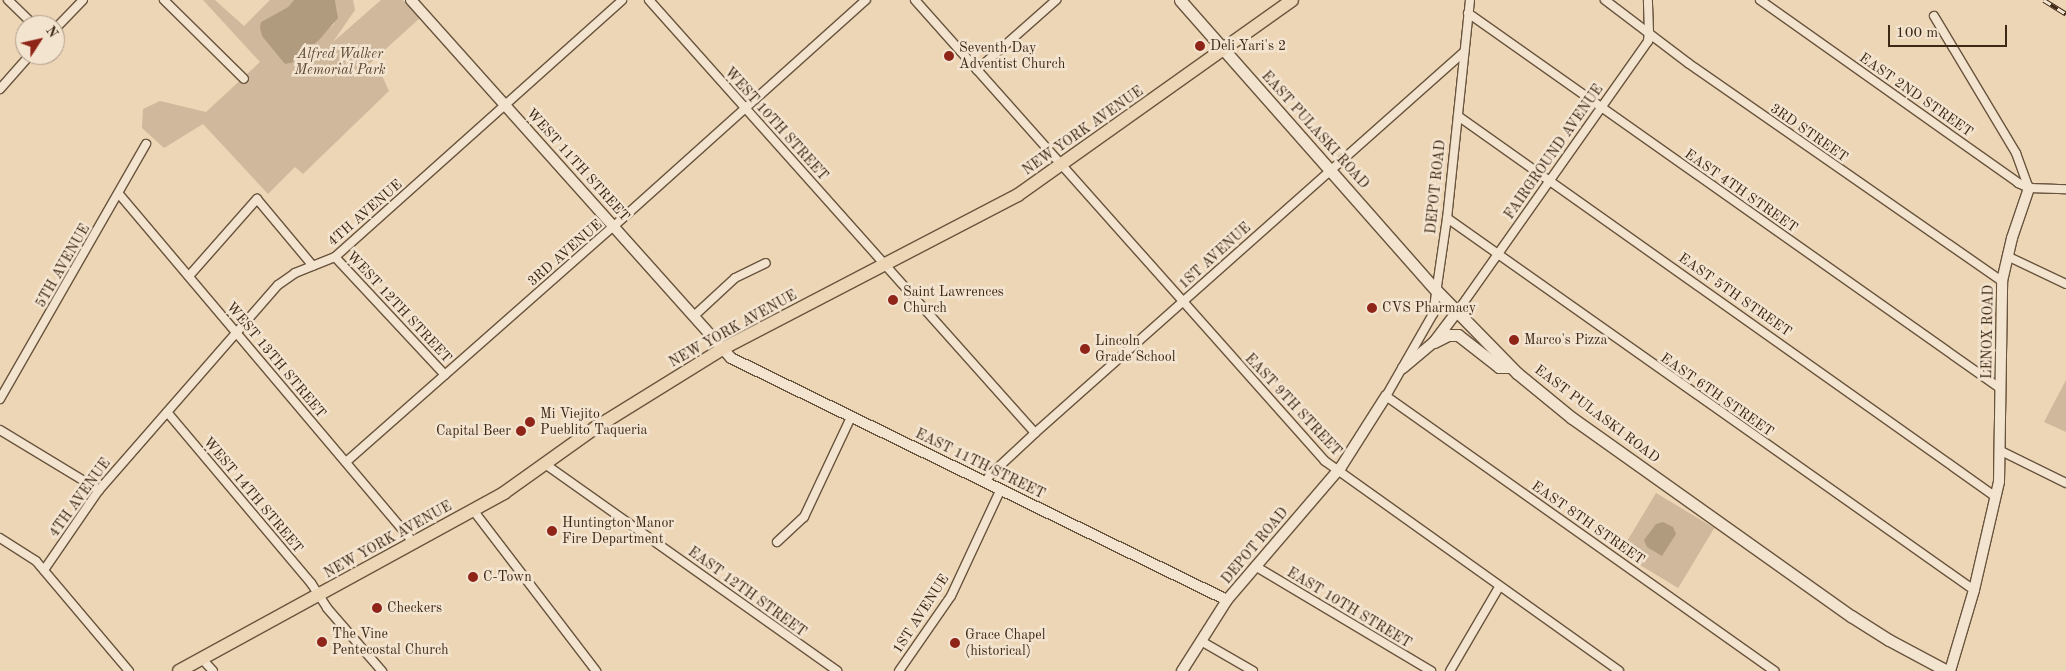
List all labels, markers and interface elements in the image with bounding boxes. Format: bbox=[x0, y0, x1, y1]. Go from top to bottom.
north arrow bbox=[15, 15, 65, 65]
scale bar bbox=[1891, 15, 2010, 47]
text: N bbox=[43, 24, 60, 40]
text: 100 m bbox=[1896, 26, 1938, 41]
place label: Deli Yari's 2 bbox=[1210, 38, 1286, 54]
place label: Seventh Day Adventist Church bbox=[959, 40, 1065, 72]
marker: Deli Yari's 2 bbox=[1194, 40, 1206, 52]
park label: Alfred Walker Memorial Park bbox=[294, 46, 386, 78]
street label: EAST 2ND STREET bbox=[1856, 49, 1976, 141]
marker: Seventh Day Adventist Church bbox=[943, 50, 955, 62]
street label: WEST 10TH STREET bbox=[721, 64, 831, 184]
street label: EAST PULASKI ROAD bbox=[1258, 68, 1372, 192]
street label: FAIRGROUND AVENUE bbox=[1501, 81, 1607, 223]
street label: NEW YORK AVENUE bbox=[1019, 83, 1147, 179]
street label: 3RD STREET bbox=[1767, 100, 1851, 166]
street label: WEST 11TH STREET bbox=[523, 105, 633, 225]
street label: DEPOT ROAD bbox=[1423, 139, 1449, 235]
street label: EAST 4TH STREET bbox=[1681, 146, 1801, 236]
street label: 4TH AVENUE bbox=[324, 176, 406, 250]
street label: 3RD AVENUE bbox=[524, 216, 606, 290]
street label: 1ST AVENUE bbox=[1176, 219, 1254, 293]
street label: 5TH AVENUE bbox=[32, 221, 94, 311]
street label: WEST 12TH STREET bbox=[343, 248, 455, 366]
street label: EAST 5TH STREET bbox=[1675, 250, 1795, 340]
place label: Saint Lawrences Church bbox=[903, 284, 1004, 316]
street label: LENOX ROAD bbox=[1979, 285, 1997, 379]
street label: NEW YORK AVENUE bbox=[666, 287, 800, 371]
marker: Saint Lawrences Church bbox=[887, 294, 899, 306]
street label: WEST 13TH STREET bbox=[223, 299, 329, 421]
place label: CVS Pharmacy bbox=[1382, 300, 1476, 316]
marker: CVS Pharmacy bbox=[1366, 302, 1378, 314]
place label: Marco's Pizza bbox=[1524, 332, 1607, 348]
place label: Lincoln Grade School bbox=[1095, 333, 1175, 366]
marker: Marco's Pizza bbox=[1508, 334, 1520, 346]
marker: Lincoln Grade School bbox=[1079, 343, 1091, 355]
street label: EAST 9TH STREET bbox=[1241, 350, 1345, 460]
street label: EAST 6TH STREET bbox=[1657, 350, 1777, 440]
street label: EAST PULASKI ROAD bbox=[1531, 361, 1663, 467]
place label: Mi Viejito Pueblito Taqueria bbox=[540, 406, 647, 438]
marker: Mi Viejito Pueblito Taqueria bbox=[524, 416, 536, 428]
place label: Capital Beer bbox=[436, 423, 511, 439]
marker: Capital Beer bbox=[515, 425, 527, 437]
street label: EAST 11TH STREET bbox=[912, 425, 1048, 503]
street label: WEST 14TH STREET bbox=[200, 434, 306, 556]
street label: 4TH AVENUE bbox=[46, 455, 114, 541]
street label: EAST 8TH STREET bbox=[1528, 478, 1648, 568]
street label: NEW YORK AVENUE bbox=[321, 498, 455, 582]
street label: DEPOT ROAD bbox=[1218, 504, 1292, 588]
place label: Huntington Manor Fire Department bbox=[562, 515, 674, 548]
marker: Huntington Manor Fire Department bbox=[546, 525, 558, 537]
street label: EAST 12TH STREET bbox=[685, 543, 809, 641]
street label: EAST 10TH STREET bbox=[1284, 564, 1414, 652]
place label: C-Town bbox=[483, 569, 532, 585]
marker: C-Town bbox=[467, 571, 479, 583]
street label: 1ST AVENUE bbox=[889, 571, 953, 657]
place label: Checkers bbox=[387, 600, 442, 616]
marker: Checkers bbox=[371, 602, 383, 614]
place label: The Vine Pentecostal Church bbox=[332, 626, 449, 658]
place label: Grace Chapel (historical) bbox=[965, 627, 1046, 660]
marker: The Vine Pentecostal Church bbox=[316, 636, 328, 648]
marker: Grace Chapel (historical) bbox=[949, 637, 961, 649]

